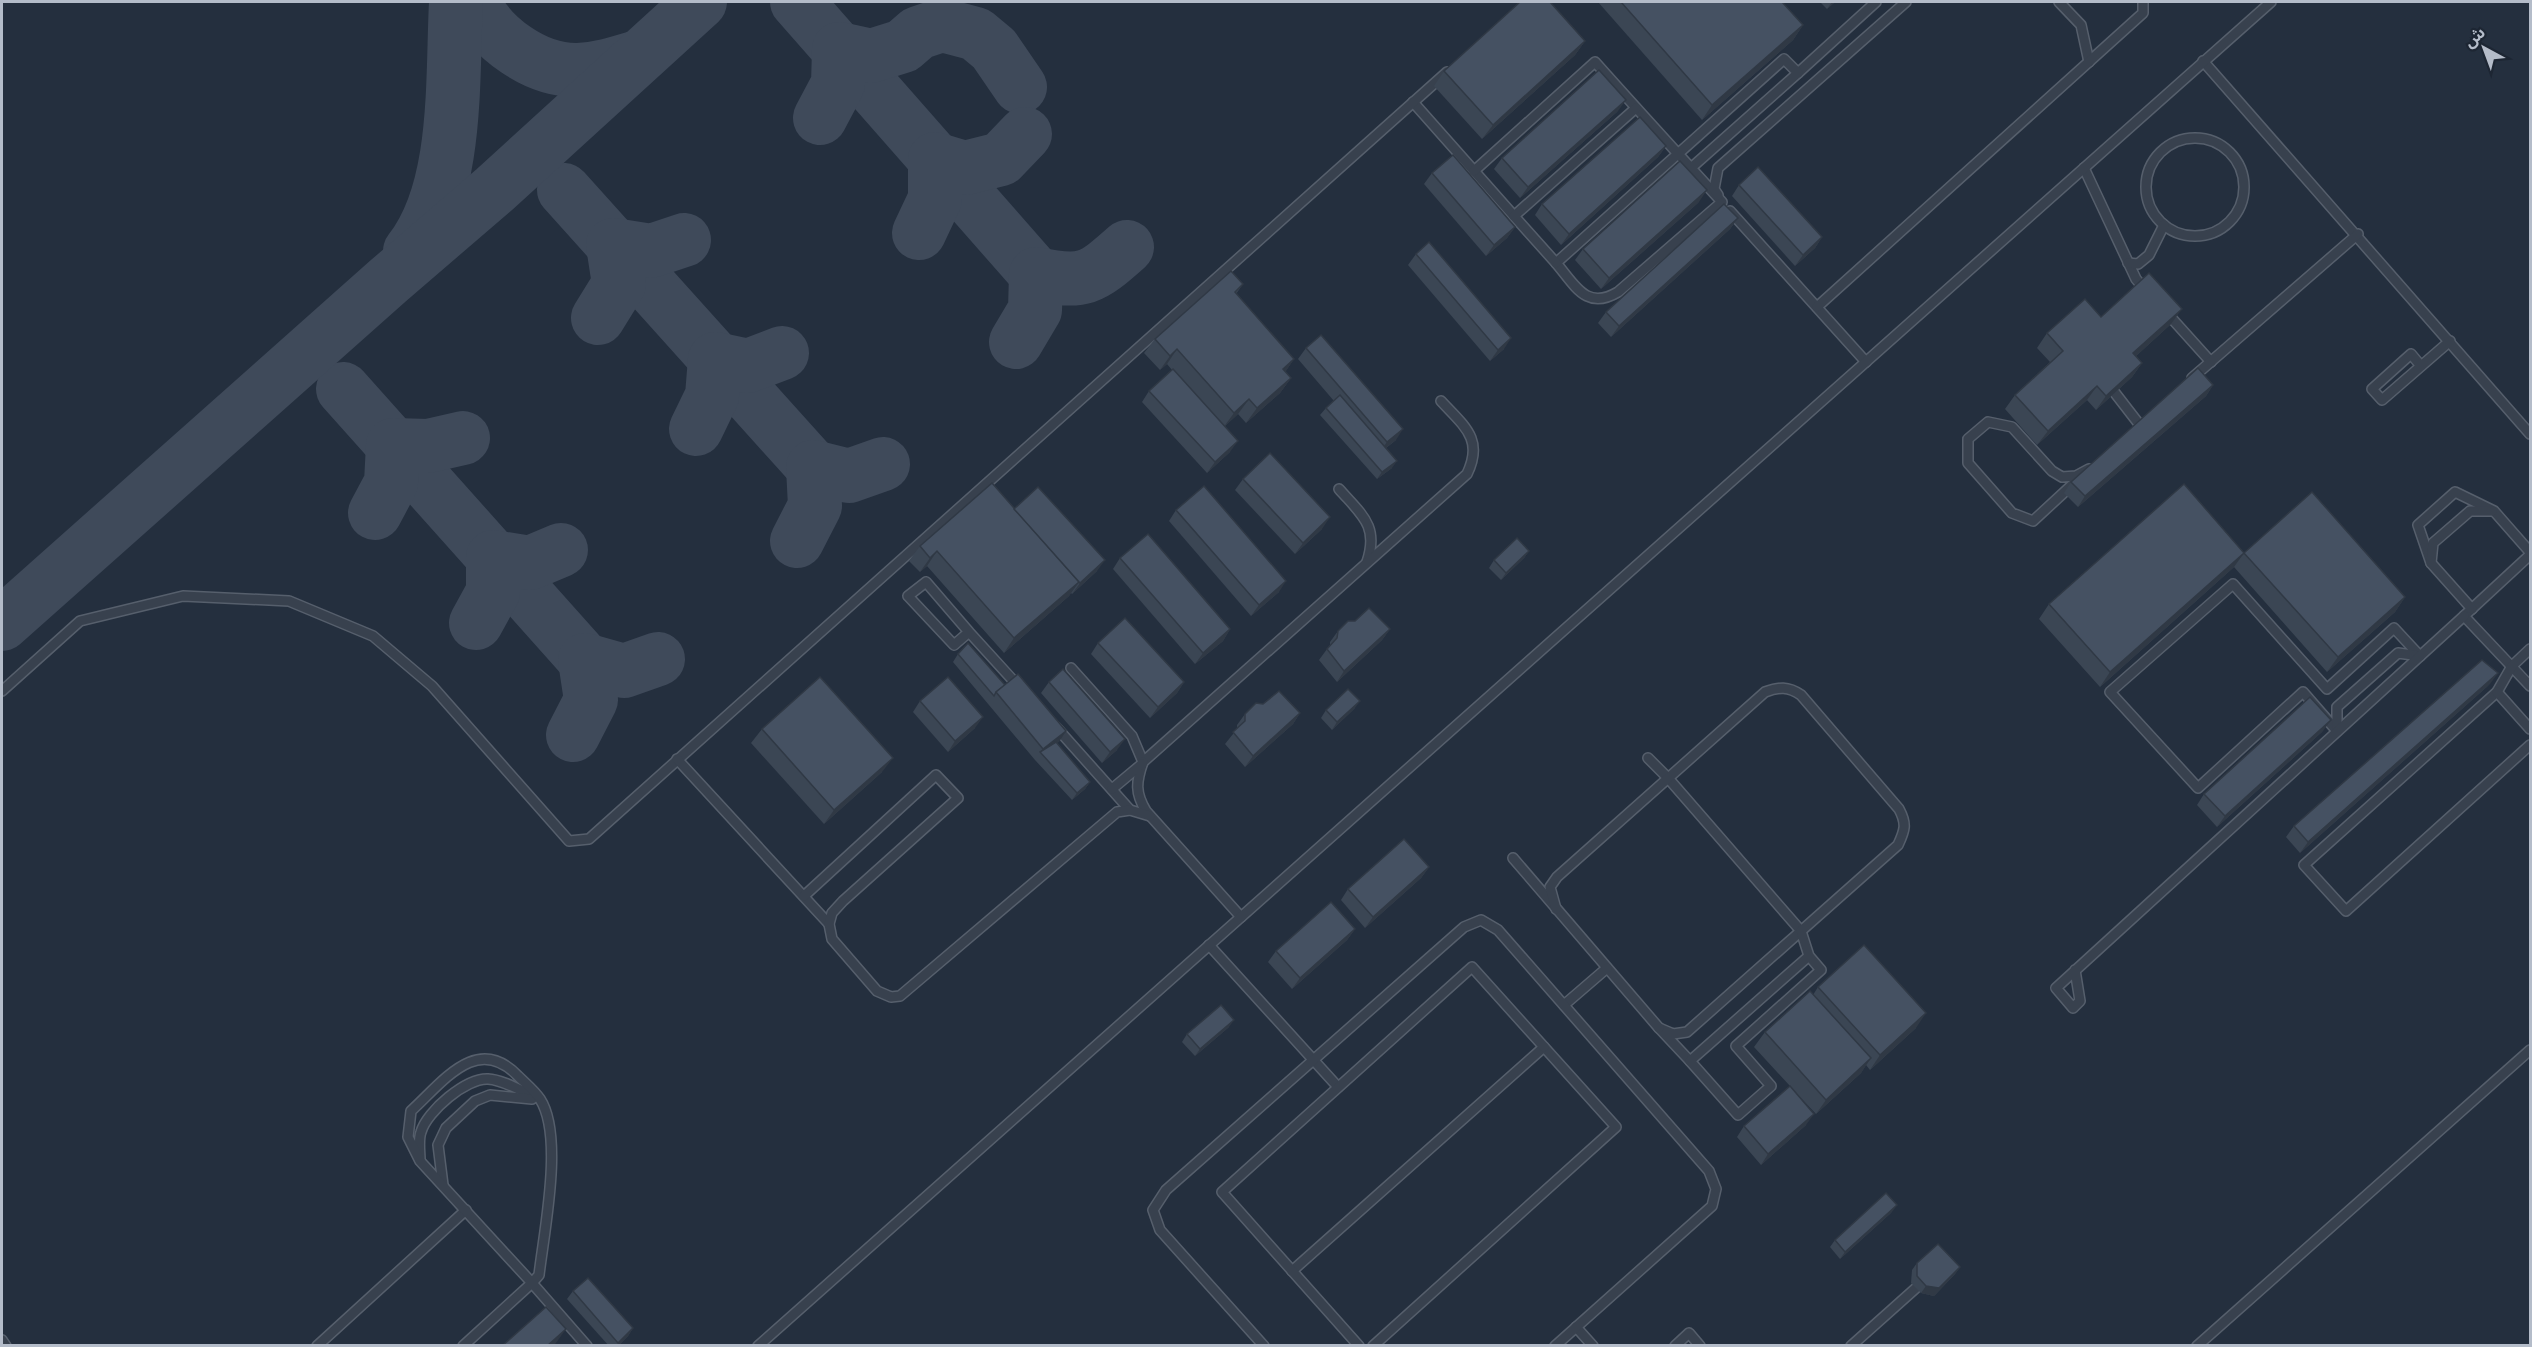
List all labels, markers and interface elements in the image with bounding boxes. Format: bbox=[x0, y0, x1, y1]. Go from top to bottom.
north arrow bbox=[2454, 18, 2514, 78]
text: ش bbox=[2459, 22, 2490, 52]

